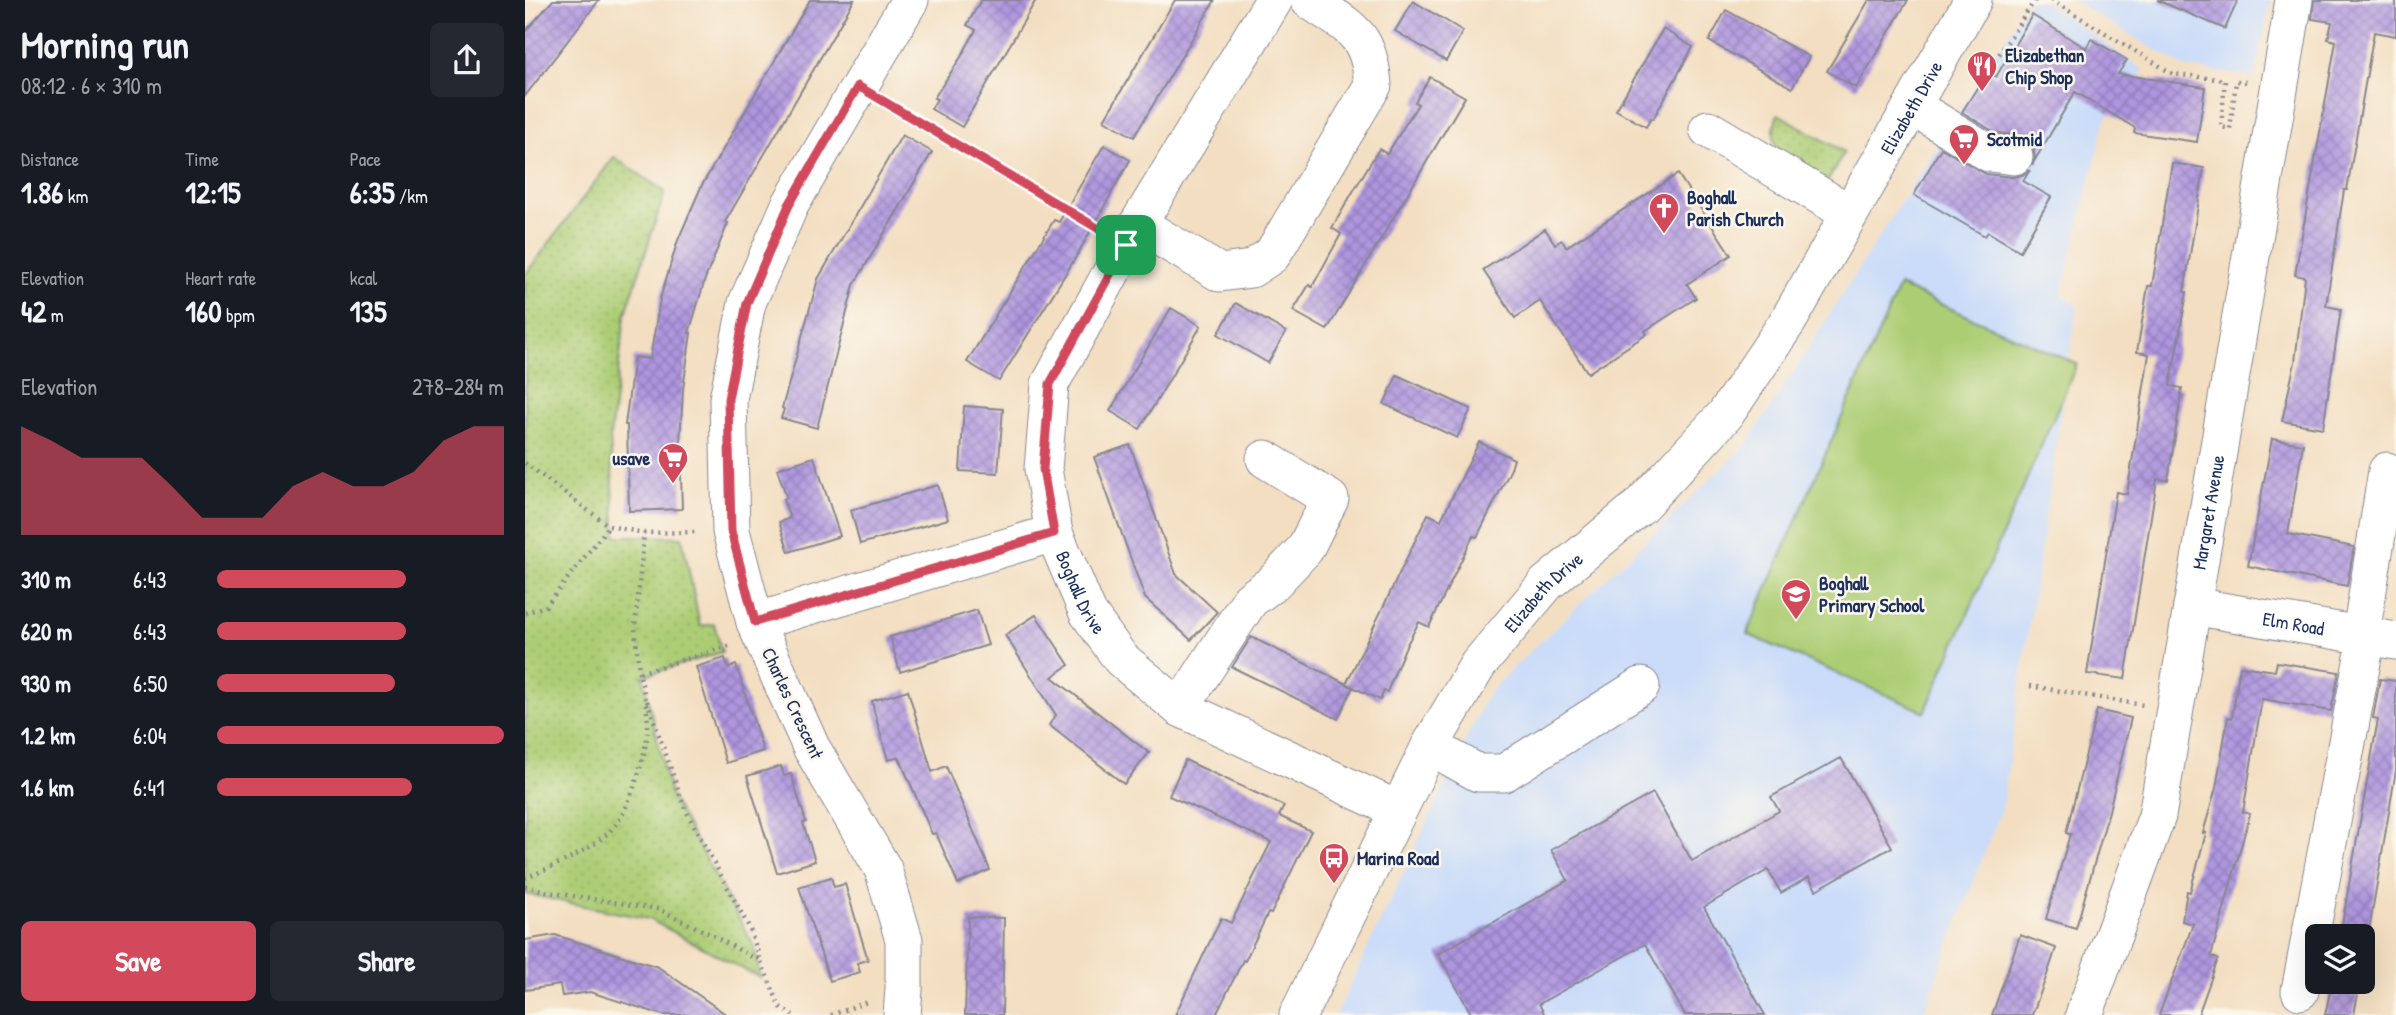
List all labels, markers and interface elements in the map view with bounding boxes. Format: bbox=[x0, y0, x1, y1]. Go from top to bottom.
text: Morning run bbox=[21, 18, 189, 70]
button: share bbox=[430, 23, 504, 97]
place label: Elizabethan Chip Shop bbox=[2005, 42, 2085, 91]
restaurant icon: Elizabethan Chip Shop bbox=[1965, 49, 1999, 93]
street label: Elizabeth Drive bbox=[1874, 56, 1948, 159]
text: 08:12 · 6 × 310 m bbox=[21, 70, 162, 101]
supermarket icon: Scotmid bbox=[1947, 122, 1981, 166]
place label: Scotmid bbox=[1987, 126, 2042, 152]
text: Distance bbox=[21, 146, 79, 172]
text: Time bbox=[185, 146, 219, 172]
text: Pace bbox=[350, 146, 381, 172]
text: 1.86 bbox=[21, 172, 63, 212]
text: 12:15 bbox=[185, 172, 241, 212]
text: 6:35 bbox=[350, 172, 395, 212]
text: km bbox=[63, 183, 88, 209]
text: /km bbox=[395, 183, 428, 209]
place label: Boghall Parish Church bbox=[1687, 184, 1784, 232]
church icon: Boghall Parish Church bbox=[1647, 191, 1681, 235]
pin bbox=[1096, 215, 1156, 275]
icon: arrive bbox=[1107, 226, 1145, 264]
text: Elevation bbox=[21, 265, 84, 291]
text: Heart rate bbox=[185, 265, 256, 291]
text: kcal bbox=[350, 265, 377, 291]
text: 42 bbox=[21, 291, 46, 331]
text: 160 bbox=[185, 291, 222, 331]
text: 135 bbox=[350, 291, 387, 331]
text: m bbox=[46, 302, 64, 328]
text: bpm bbox=[222, 302, 255, 328]
text: Elevation bbox=[21, 371, 97, 402]
text: 278–284 m bbox=[412, 371, 504, 402]
supermarket icon: usave bbox=[656, 441, 690, 485]
place label: usave bbox=[612, 445, 650, 471]
street label: Margaret Avenue bbox=[2186, 452, 2231, 572]
street label: Elizabeth Drive bbox=[1498, 546, 1589, 638]
street label: Boghall Drive bbox=[1050, 547, 1112, 640]
text: 310 m bbox=[21, 564, 71, 595]
text: 6:43 bbox=[133, 564, 166, 595]
place label: Boghall Primary School bbox=[1819, 570, 1925, 619]
school or university icon: Boghall Primary School bbox=[1779, 577, 1813, 621]
street label: Elm Road bbox=[2261, 605, 2327, 642]
text: 620 m bbox=[21, 616, 72, 647]
text: 6:43 bbox=[133, 616, 166, 647]
street label: Charles Crescent bbox=[756, 643, 830, 763]
text: 930 m bbox=[21, 668, 71, 699]
text: 6:50 bbox=[133, 668, 168, 699]
text: 1.2 km bbox=[21, 720, 76, 751]
text: 6:04 bbox=[133, 720, 166, 751]
text: 1.6 km bbox=[21, 772, 74, 803]
text: 6:41 bbox=[133, 772, 165, 803]
bus stop icon: Marina Road bbox=[1317, 841, 1351, 885]
place label: Marina Road bbox=[1357, 845, 1439, 871]
button: Save bbox=[21, 921, 256, 1001]
button: Share bbox=[270, 921, 504, 1001]
map controls bbox=[2305, 924, 2375, 994]
button: layers bbox=[2305, 924, 2375, 994]

